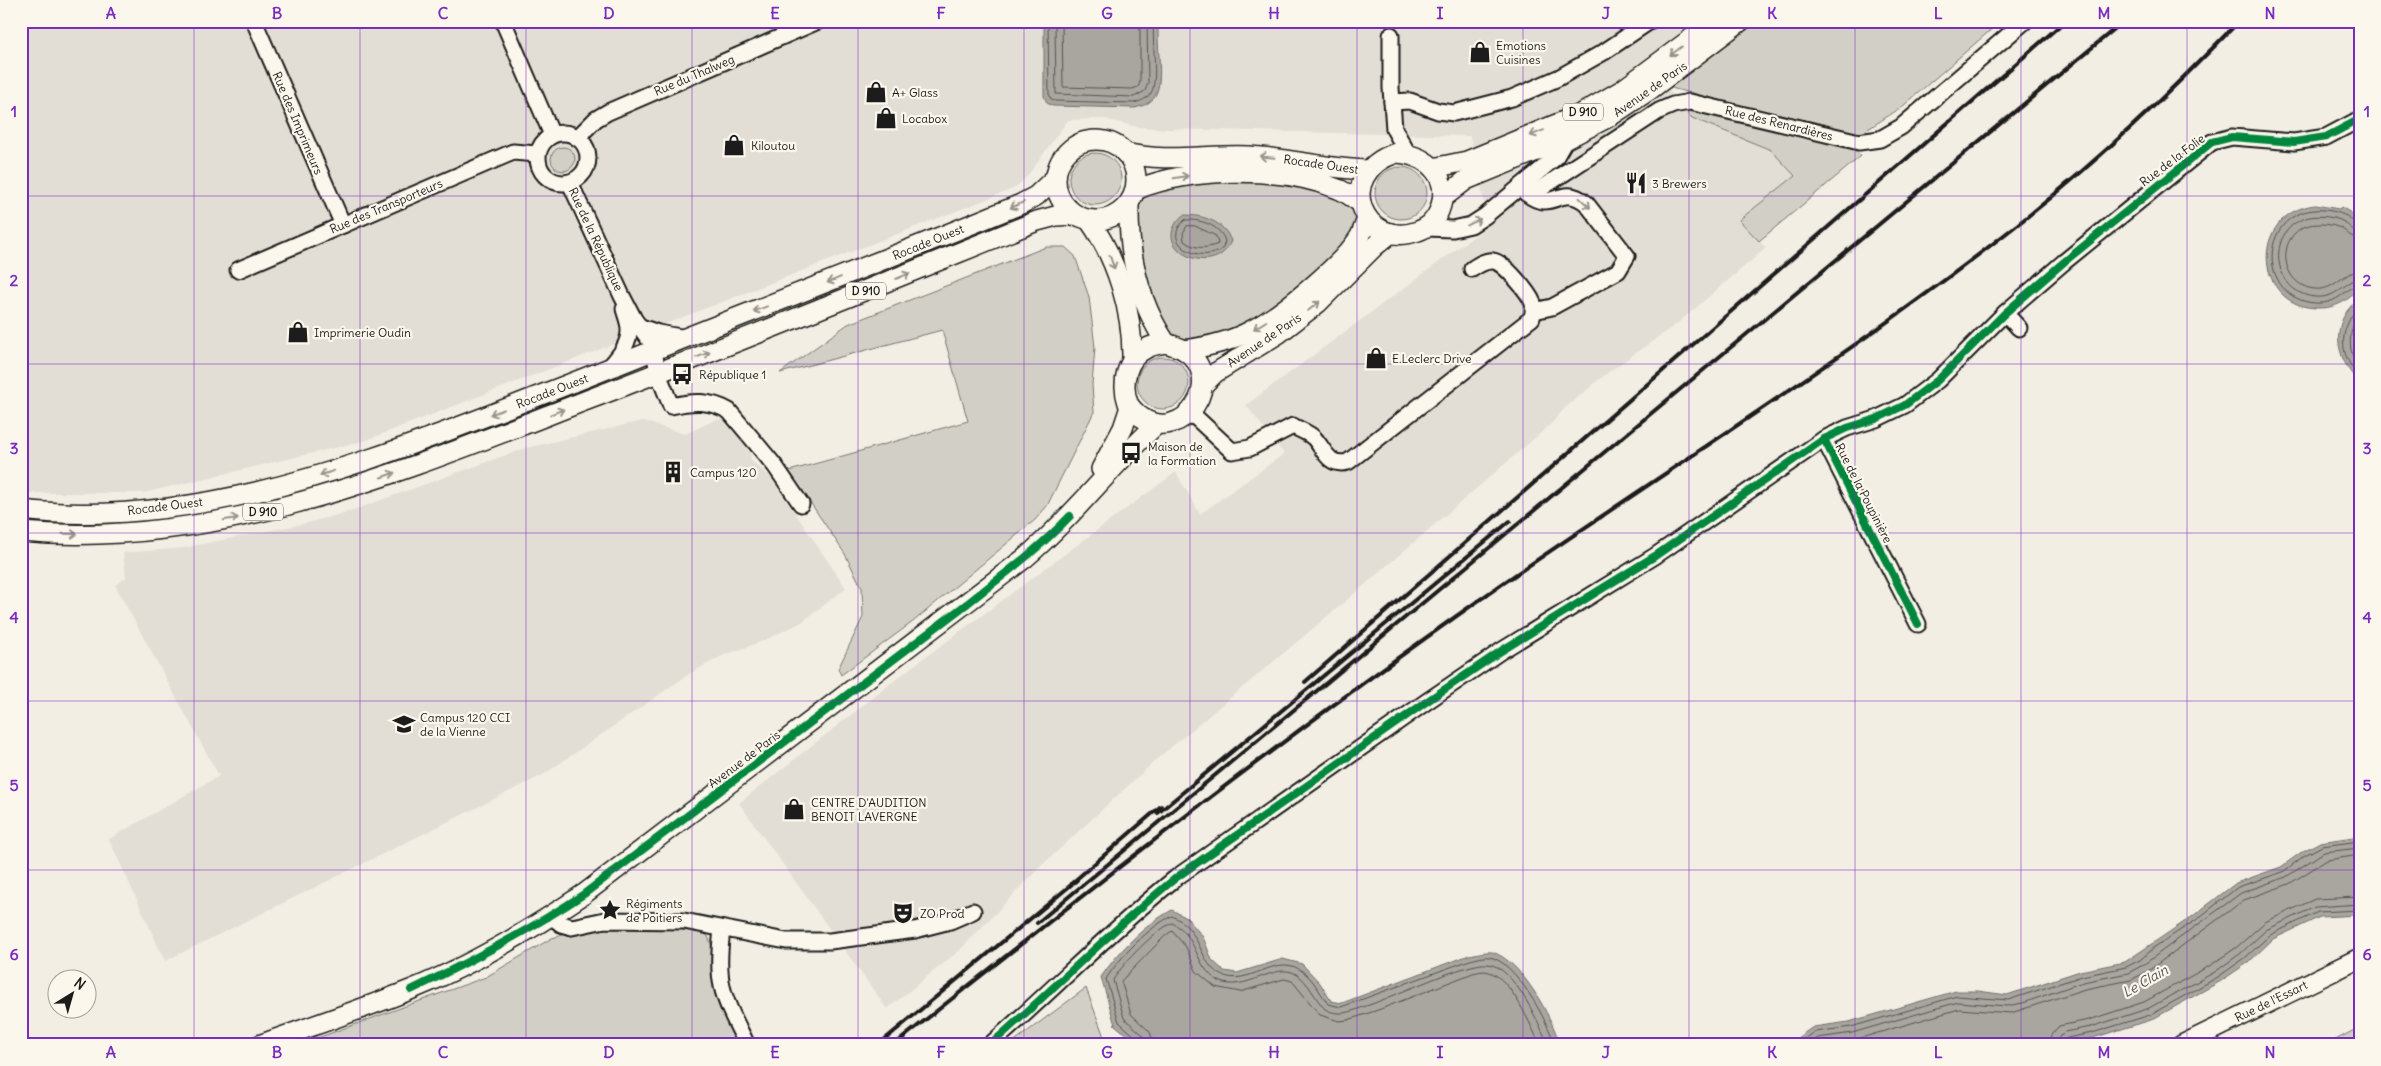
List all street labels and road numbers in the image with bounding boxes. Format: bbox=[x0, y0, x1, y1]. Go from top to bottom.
street label: Rue du Thalweg bbox=[651, 51, 737, 99]
street label: Avenue de Paris bbox=[1610, 58, 1690, 120]
street label: Rue des Imprimeurs bbox=[270, 69, 326, 177]
street label: Rue des Renardières bbox=[1723, 102, 1835, 144]
road number: D 910 bbox=[1563, 104, 1603, 120]
street label: Rue de la Folie bbox=[2137, 131, 2207, 189]
street label: Rocade Ouest bbox=[1283, 151, 1359, 177]
street label: Rue des Transporteurs bbox=[327, 175, 445, 237]
street label: Rue de la République bbox=[565, 185, 627, 293]
street label: Rocade Ouest bbox=[890, 221, 966, 263]
road number: D 910 bbox=[846, 282, 886, 300]
street label: Avenue de Paris bbox=[1224, 310, 1304, 370]
street label: Rocade Ouest bbox=[514, 370, 590, 412]
street label: Rue de la Poupinière bbox=[1832, 441, 1896, 545]
street label: Rocade Ouest bbox=[127, 494, 203, 518]
road number: D 910 bbox=[243, 504, 283, 520]
street label: Avenue de Paris bbox=[705, 727, 783, 791]
street label: Rue de l'Essart bbox=[2232, 977, 2310, 1025]

